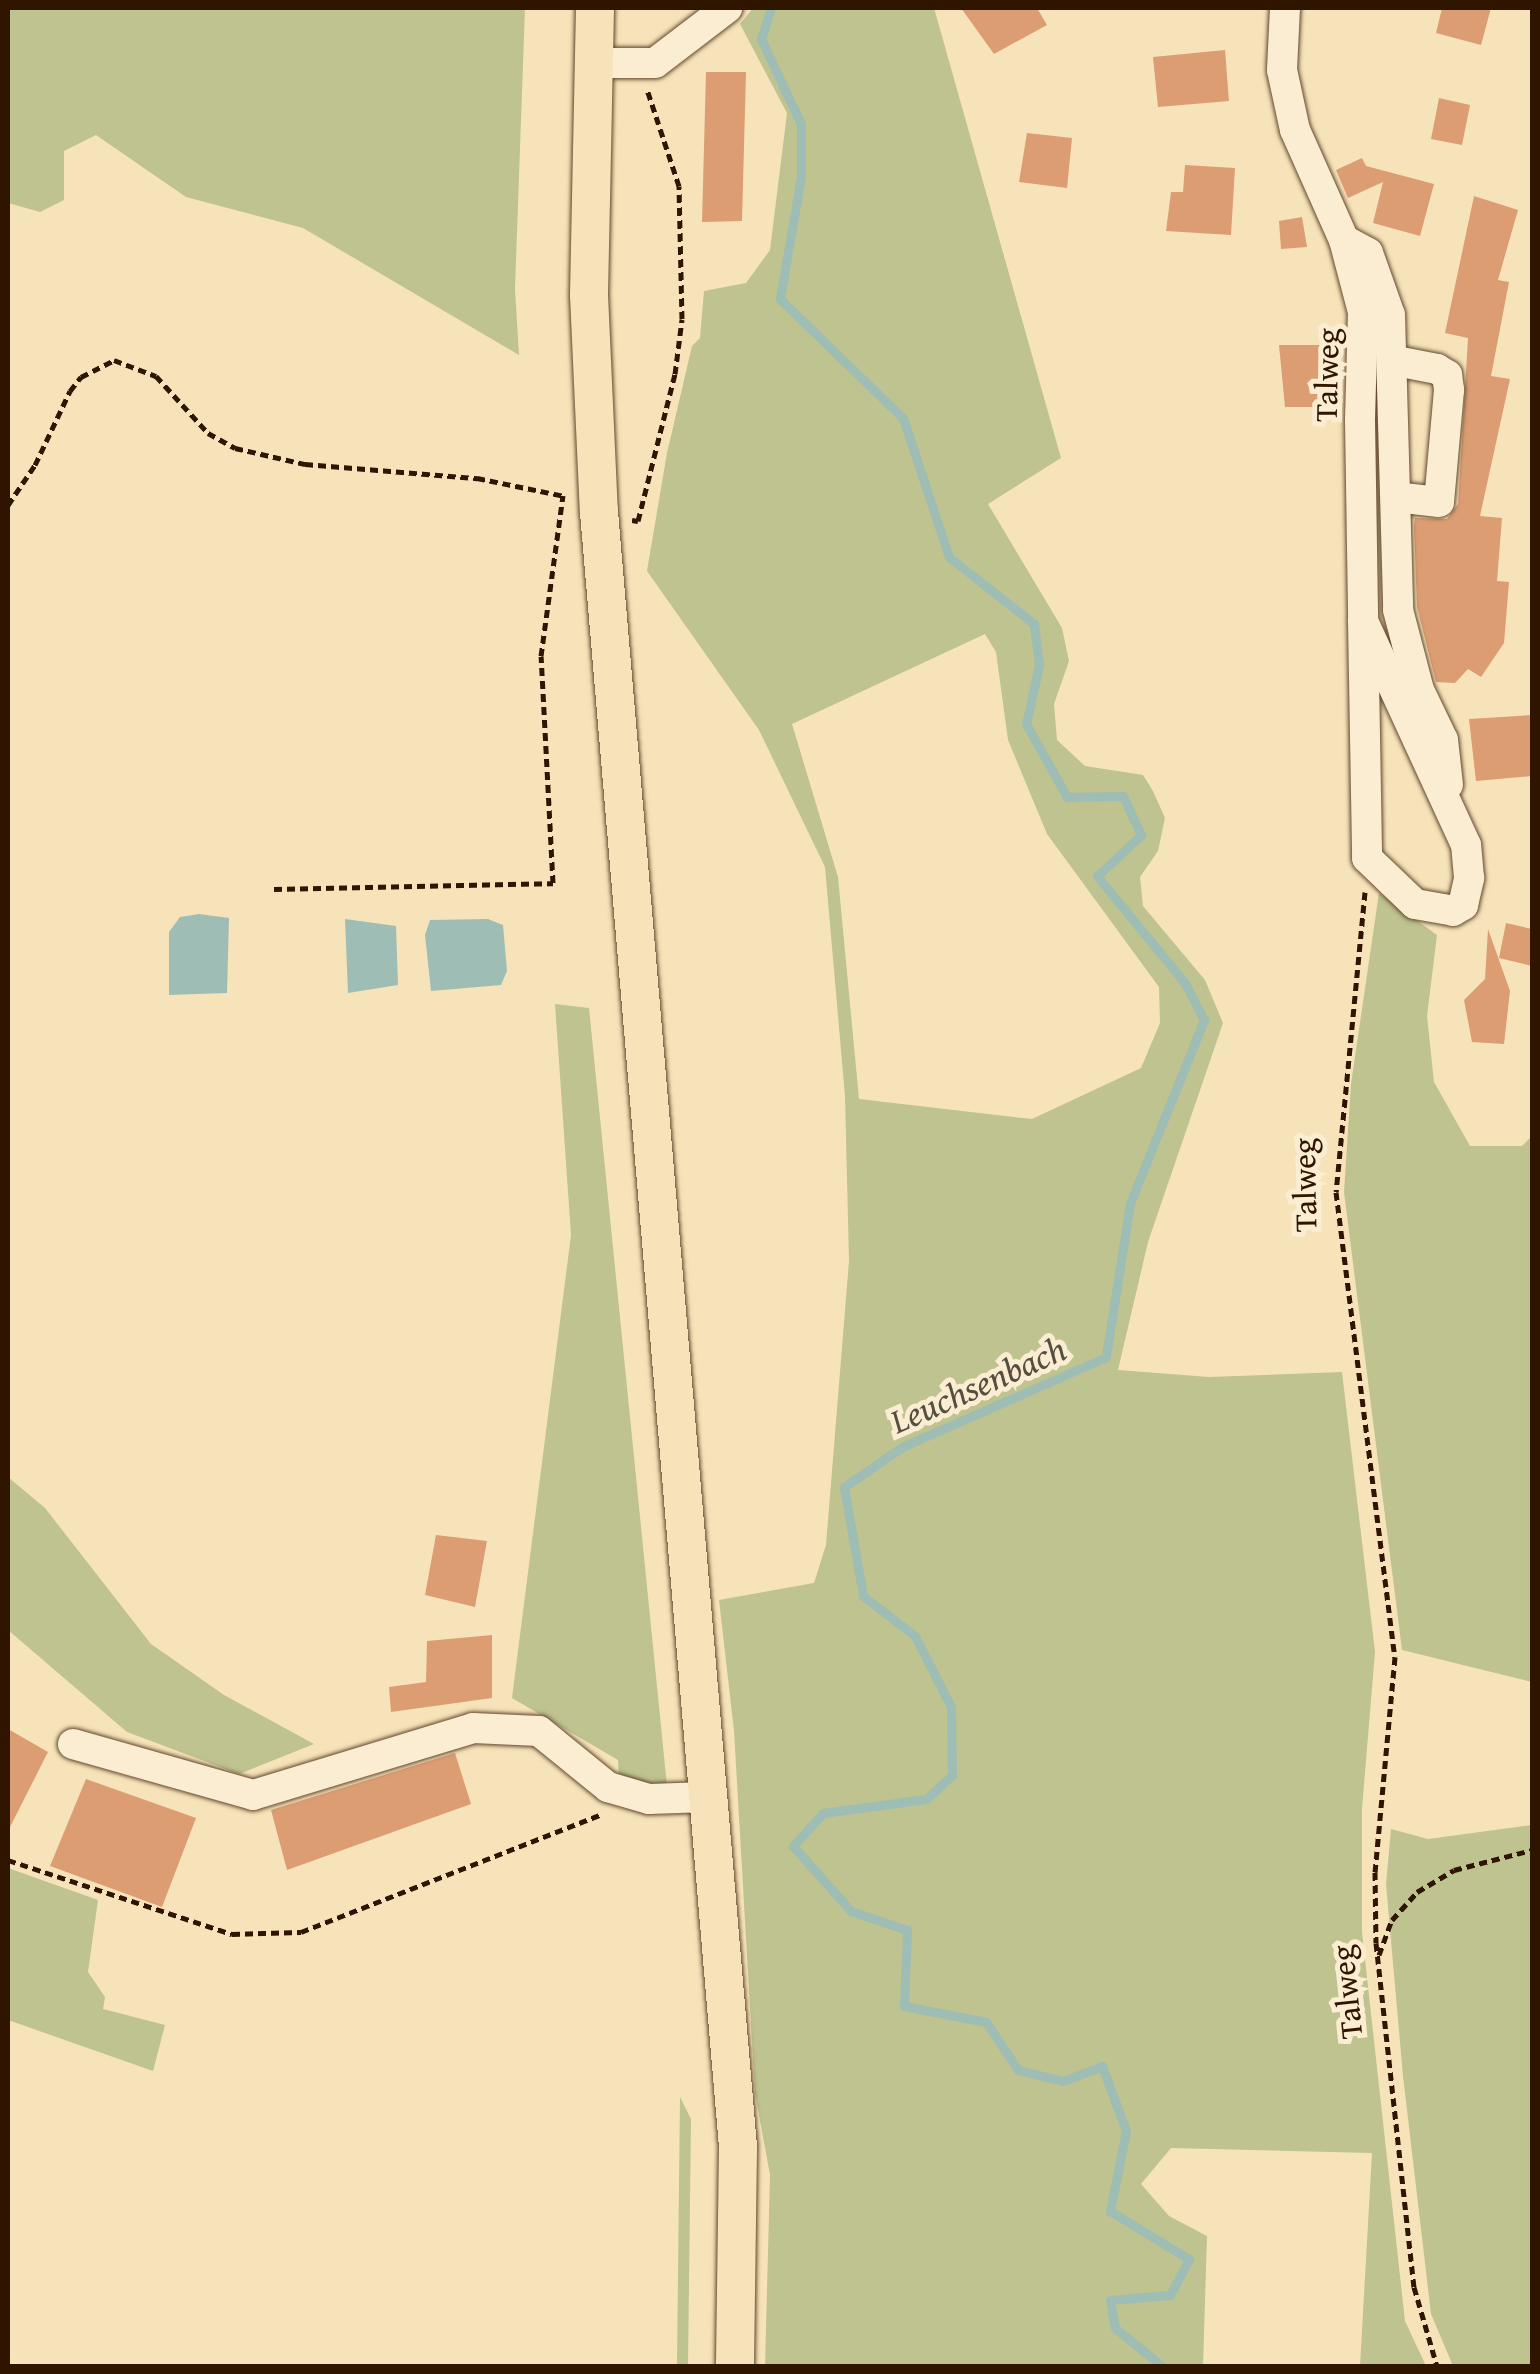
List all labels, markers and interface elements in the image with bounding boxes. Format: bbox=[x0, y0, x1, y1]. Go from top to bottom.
street label: Talweg bbox=[1307, 328, 1347, 422]
street label: Talweg bbox=[1285, 1138, 1325, 1232]
water label: Leuchsenbach bbox=[884, 1328, 1072, 1442]
street label: Talweg bbox=[1323, 1943, 1371, 2041]

